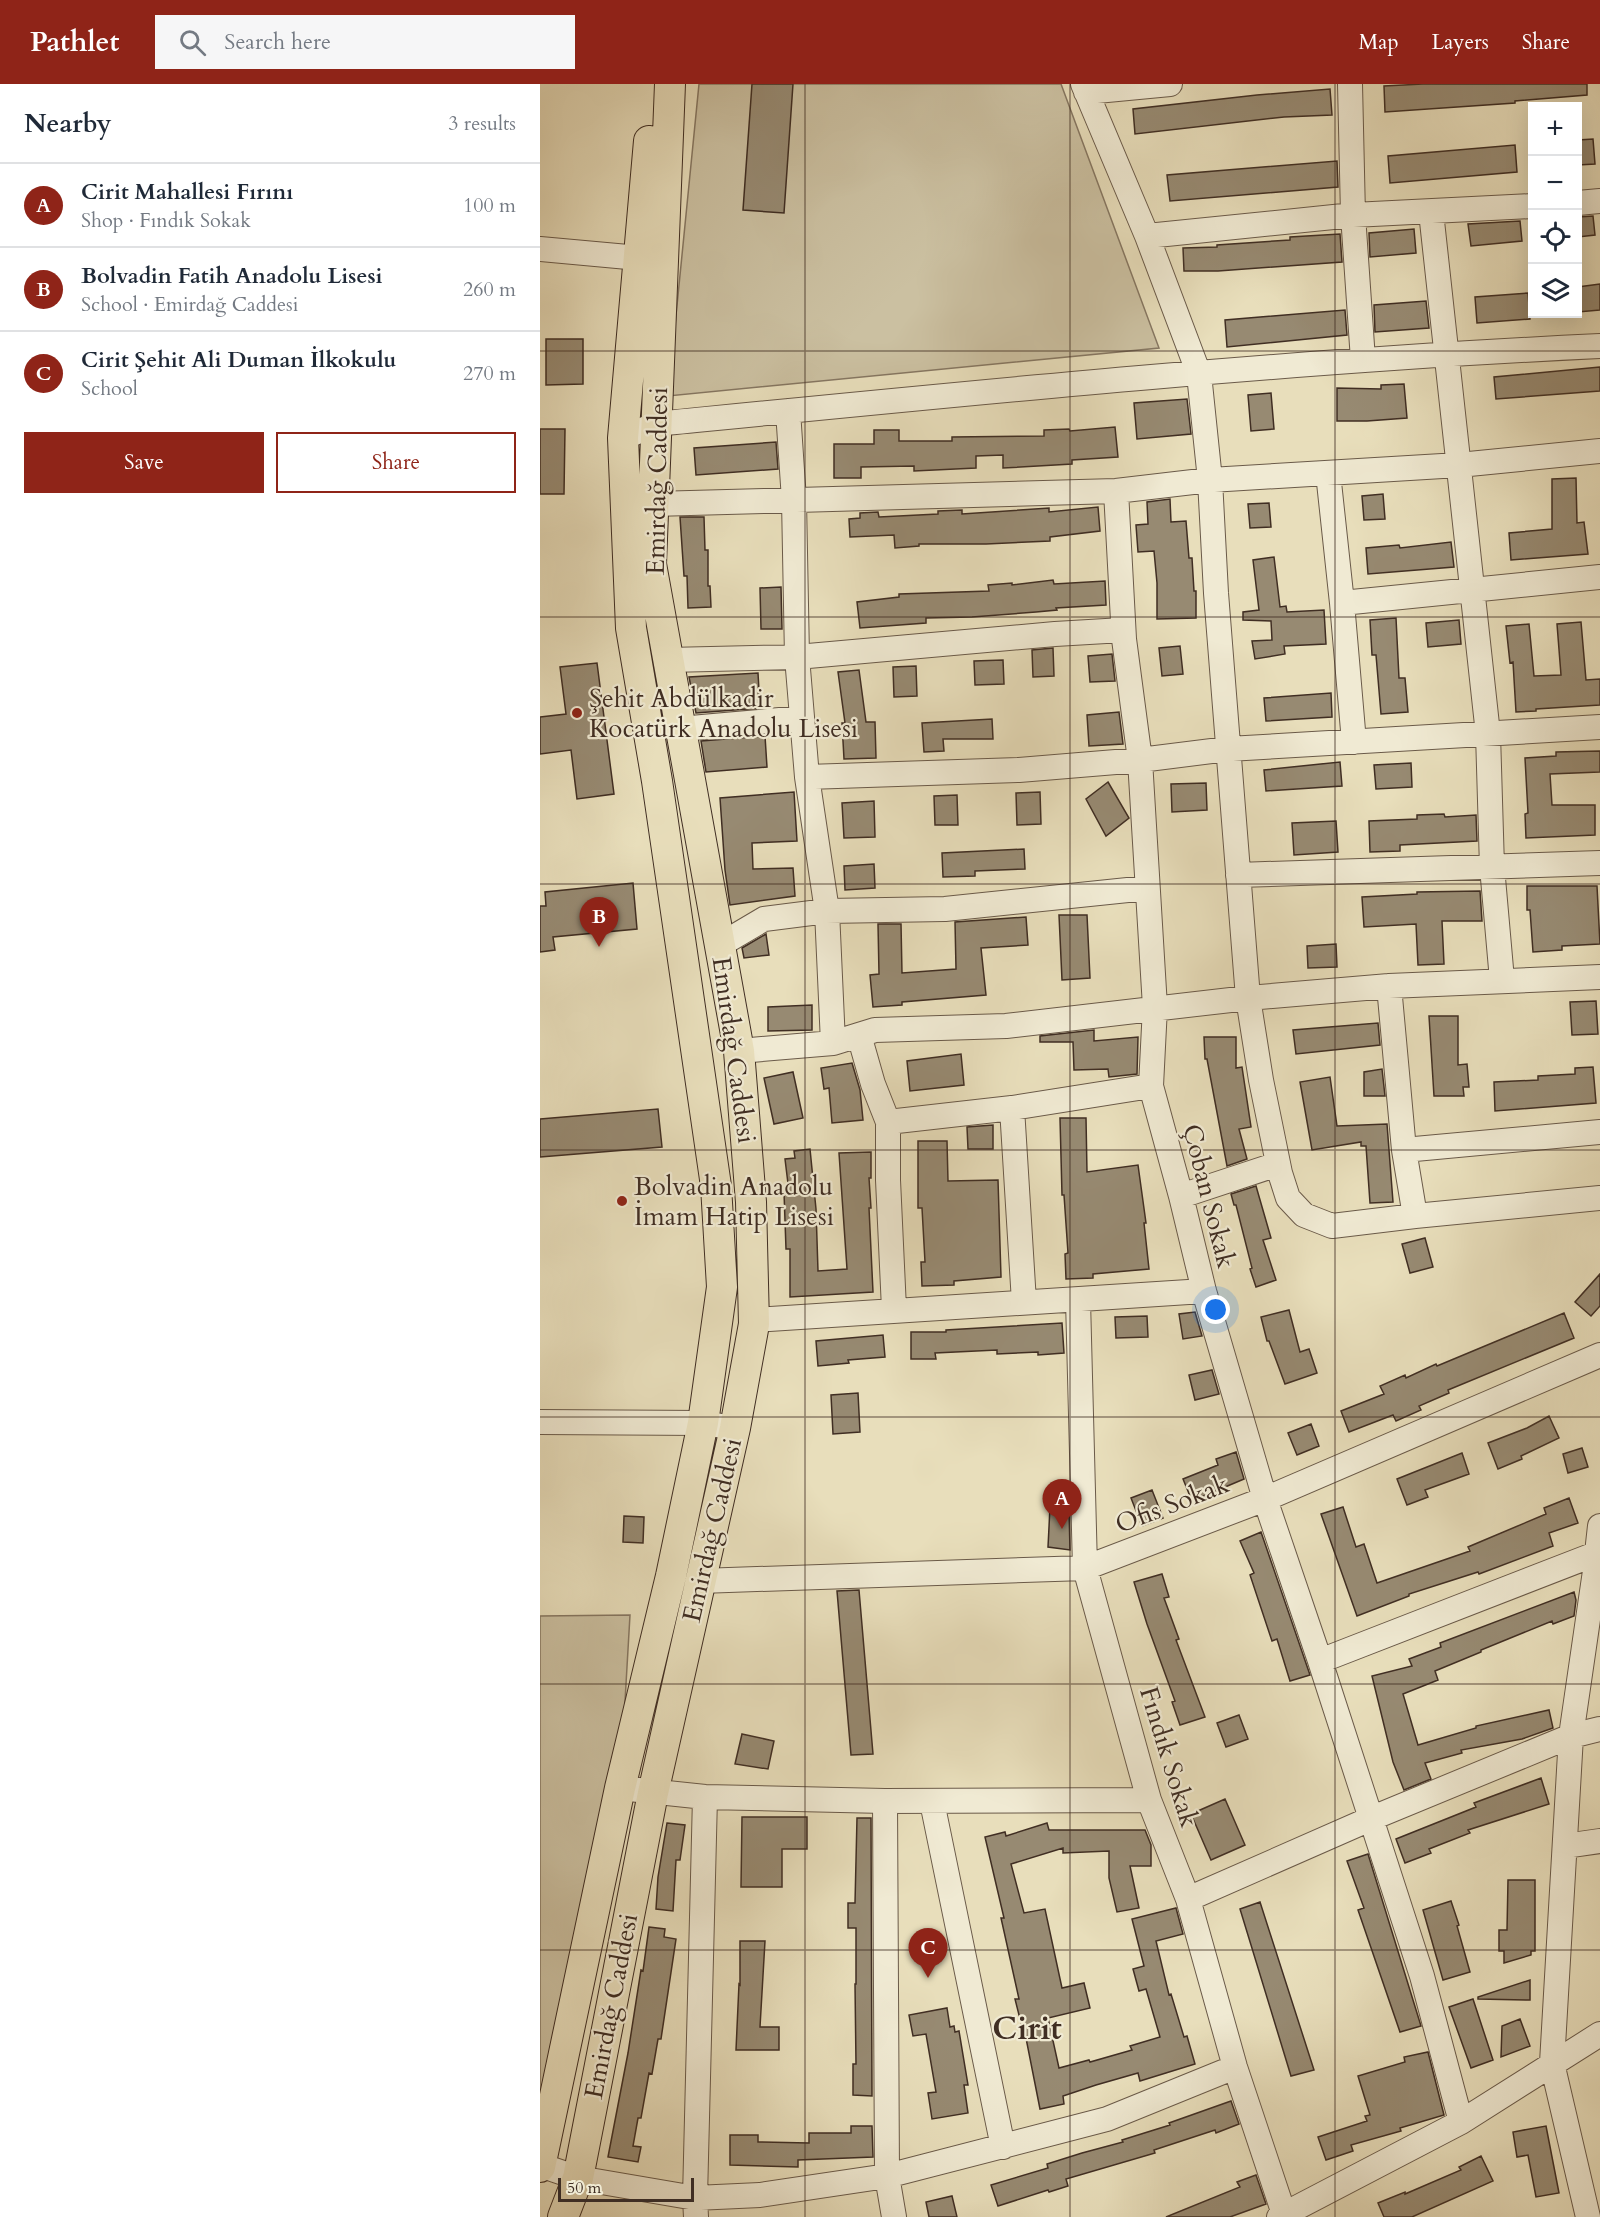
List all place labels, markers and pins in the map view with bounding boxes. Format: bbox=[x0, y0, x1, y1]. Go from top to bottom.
place label: Şehit Abdülkadir Kocatürk Anadolu Lisesi bbox=[589, 681, 858, 746]
marker: Şehit Abdülkadir Kocatürk Anadolu Lisesi bbox=[570, 706, 584, 720]
pin: B bbox=[580, 898, 618, 947]
place label: Bolvadin Anadolu İmam Hatip Lisesi bbox=[634, 1169, 834, 1234]
marker: Bolvadin Anadolu İmam Hatip Lisesi bbox=[615, 1194, 629, 1208]
pin: A bbox=[1042, 1480, 1082, 1529]
pin: C bbox=[908, 1928, 948, 1978]

